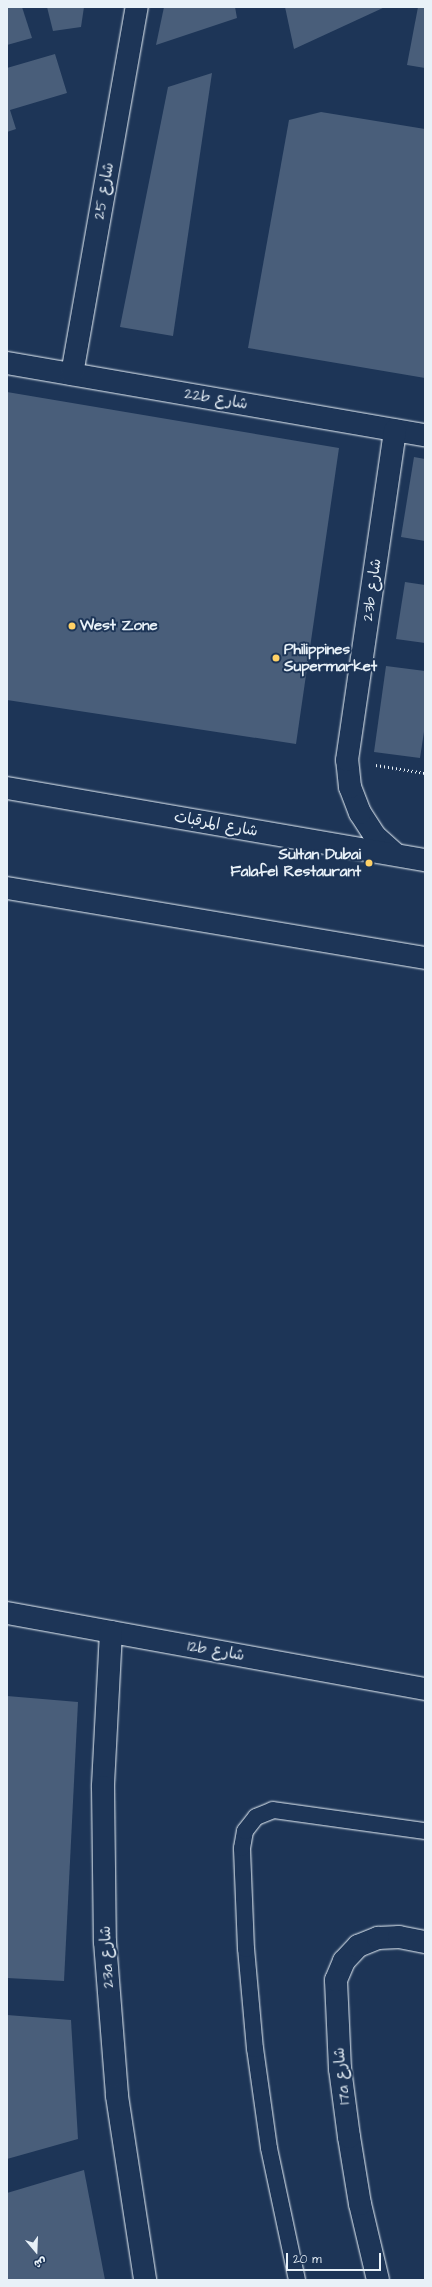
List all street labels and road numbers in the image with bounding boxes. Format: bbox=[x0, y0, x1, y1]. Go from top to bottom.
street label: شارع 25 bbox=[90, 161, 118, 221]
street label: 22b شارع bbox=[183, 385, 249, 413]
street label: 23b شارع bbox=[359, 558, 385, 622]
street label: شارع المرقبات bbox=[173, 808, 259, 840]
street label: 12b شارع bbox=[186, 1637, 246, 1665]
street label: 23a شارع bbox=[96, 1925, 118, 1989]
street label: 17a شارع bbox=[330, 2047, 354, 2105]

